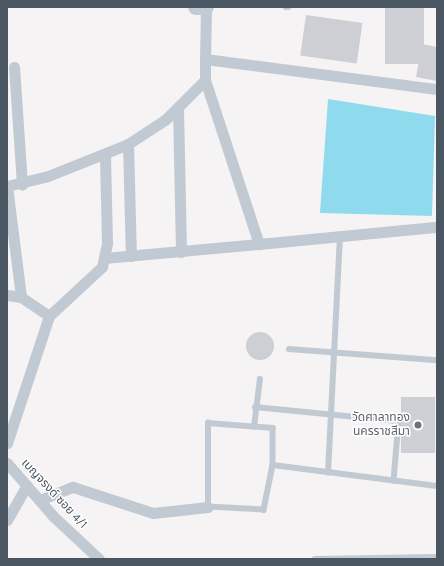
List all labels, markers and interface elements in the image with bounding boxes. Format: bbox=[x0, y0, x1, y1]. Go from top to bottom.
place label: วัดศาลาทอง นครราชสีมา bbox=[352, 411, 410, 439]
marker: วัดศาลาทอง นครราชสีมา bbox=[413, 420, 423, 430]
street label: เบญจรงด์ ซอย 4/1 bbox=[18, 456, 90, 532]

